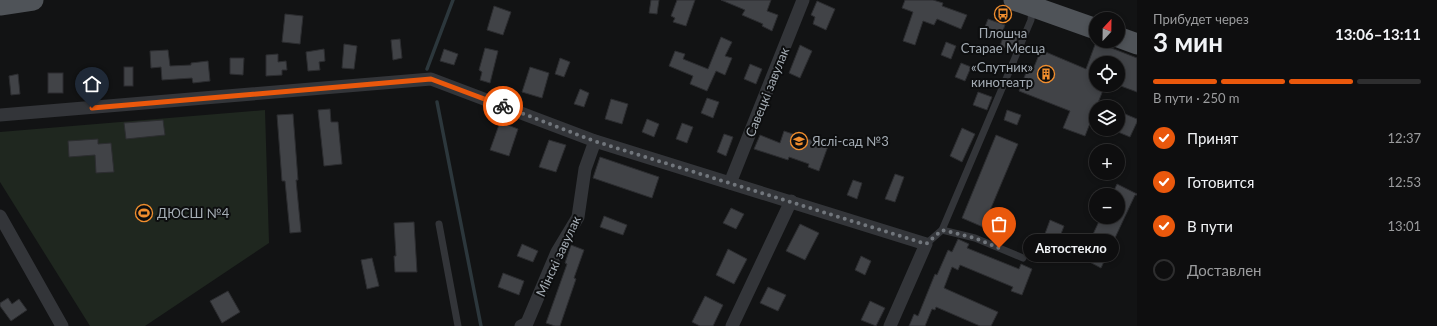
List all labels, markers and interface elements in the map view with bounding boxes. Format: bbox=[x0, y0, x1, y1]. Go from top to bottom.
bus stop icon: Плошча Старае Месца bbox=[993, 4, 1013, 24]
text: Прибудет через bbox=[1153, 11, 1249, 27]
north arrow bbox=[1089, 12, 1125, 48]
map controls bbox=[1089, 12, 1125, 224]
place label: Плошча Старае Месца bbox=[961, 25, 1045, 56]
text: 13:06–13:11 bbox=[1335, 25, 1421, 43]
text: 3 мин bbox=[1153, 26, 1223, 58]
street label: Савецкі завулак bbox=[742, 45, 792, 139]
button: locate bbox=[1089, 56, 1125, 92]
place label: «Спутник» кинотеатр bbox=[971, 59, 1033, 90]
building icon: «Спутник» кинотеатр bbox=[1036, 64, 1056, 84]
pin bbox=[75, 67, 109, 108]
icon: home bbox=[81, 73, 103, 95]
courier bbox=[483, 86, 523, 126]
text: В пути · 250 m bbox=[1153, 90, 1239, 106]
icon: bike bbox=[492, 95, 514, 117]
button: layers bbox=[1089, 100, 1125, 136]
icon: check bbox=[1153, 127, 1175, 149]
text: Принят bbox=[1187, 129, 1238, 147]
text: 12:37 bbox=[1388, 130, 1421, 146]
school or university icon: Яслі-сад №3 bbox=[789, 131, 809, 151]
place label: Яслі-сад №3 bbox=[811, 133, 889, 149]
button: + bbox=[1089, 144, 1125, 180]
icon: check bbox=[1153, 171, 1175, 193]
text: Готовится bbox=[1187, 173, 1254, 191]
text: 12:53 bbox=[1388, 174, 1421, 190]
button: − bbox=[1089, 188, 1125, 224]
sports icon: ДЮСШ №4 bbox=[134, 203, 154, 223]
place label: ДЮСШ №4 bbox=[157, 205, 230, 221]
pin bbox=[982, 207, 1016, 248]
street label: Мінскі завулак bbox=[532, 213, 584, 299]
icon: bag bbox=[988, 213, 1010, 235]
icon: check bbox=[1153, 215, 1175, 237]
text: В пути bbox=[1187, 217, 1233, 235]
text: 13:01 bbox=[1388, 218, 1421, 234]
callout: Автостекло bbox=[1023, 234, 1119, 262]
text: Автостекло bbox=[1035, 240, 1107, 256]
text: Доставлен bbox=[1187, 261, 1262, 279]

